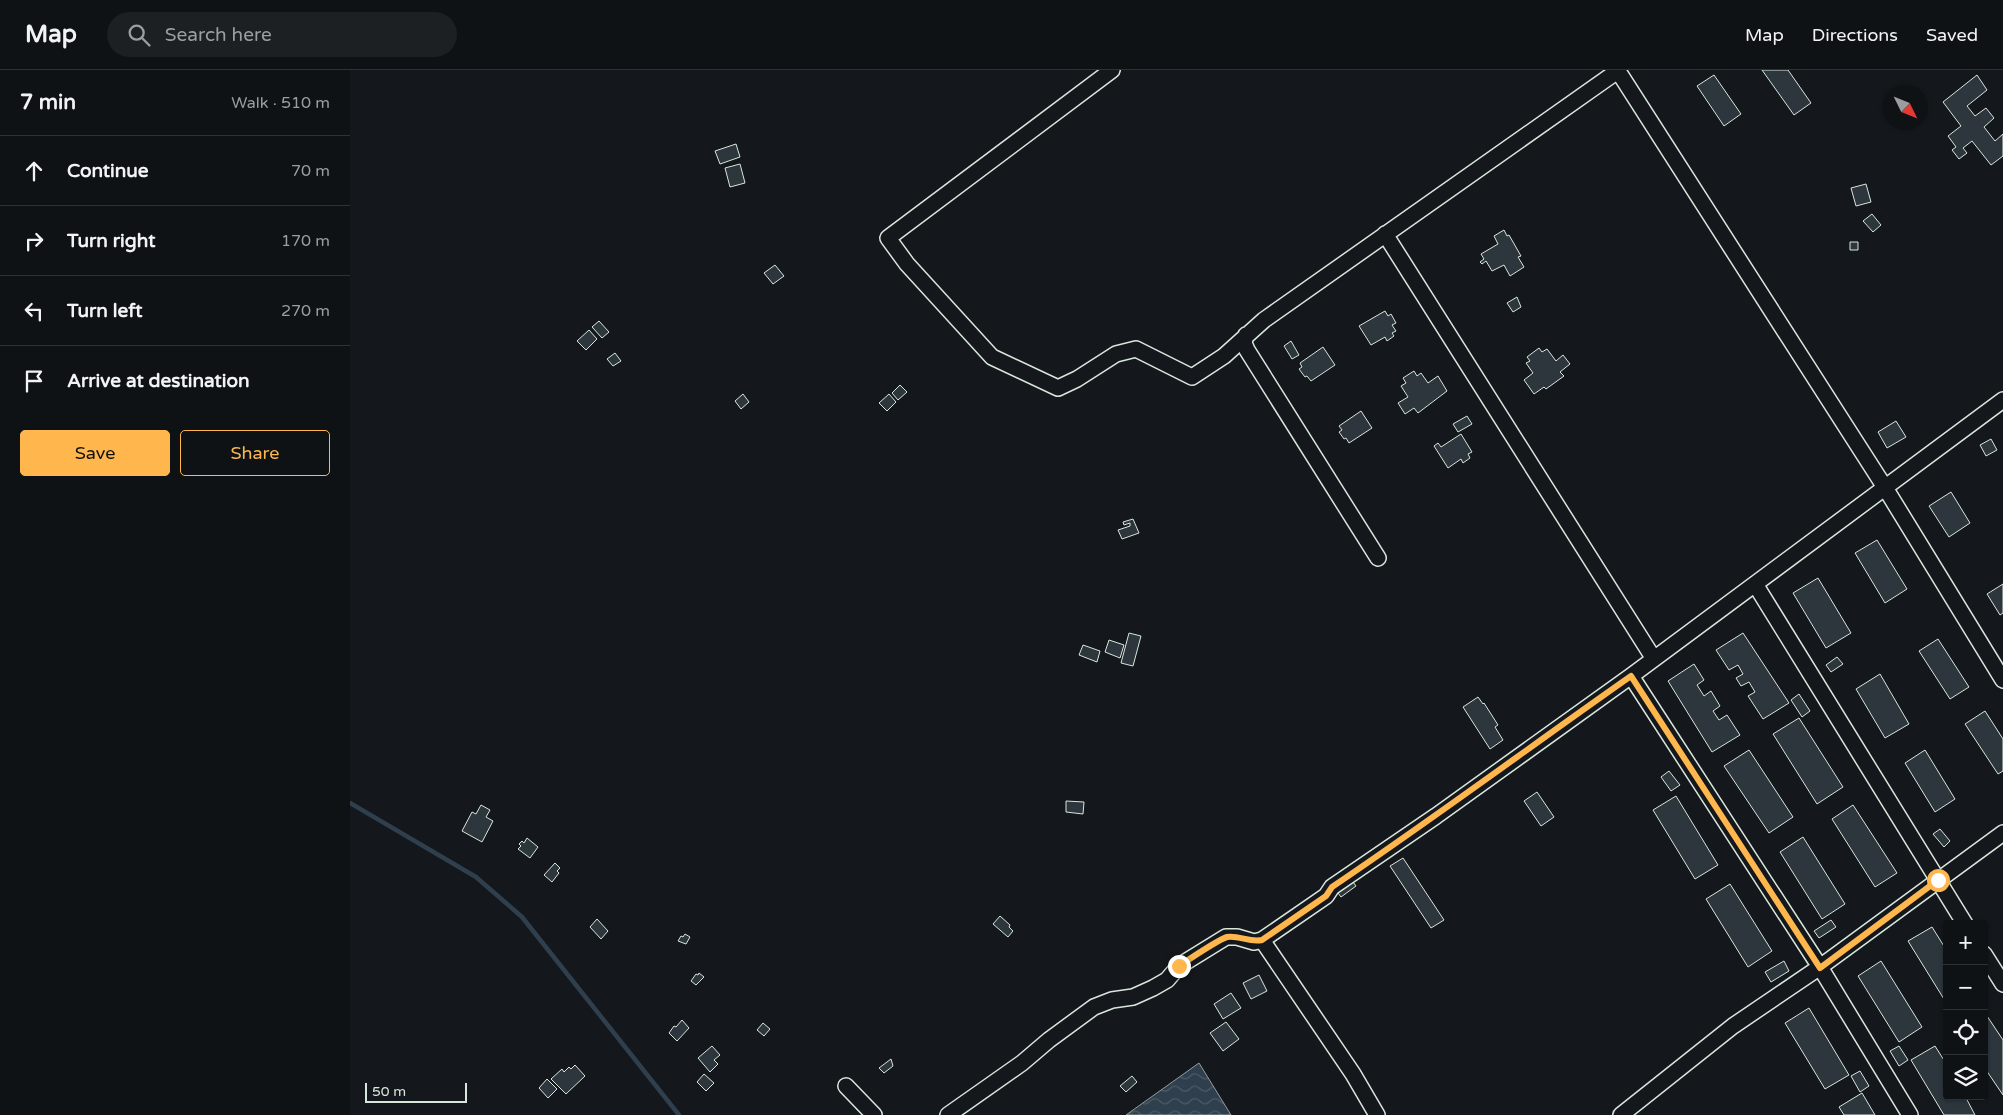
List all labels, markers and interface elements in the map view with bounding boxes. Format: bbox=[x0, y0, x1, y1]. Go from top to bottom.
search box bbox=[107, 12, 457, 57]
text: Map bbox=[25, 20, 77, 49]
icon: search bbox=[125, 21, 153, 49]
text: Search here bbox=[165, 24, 272, 46]
text: Map bbox=[1745, 24, 1784, 46]
text: Directions bbox=[1812, 24, 1898, 46]
text: Saved bbox=[1926, 24, 1978, 46]
north arrow bbox=[1883, 85, 1928, 130]
text: 7 min bbox=[20, 90, 76, 115]
text: Walk · 510 m bbox=[231, 93, 330, 113]
icon: ahead bbox=[20, 157, 48, 185]
text: Continue bbox=[67, 160, 149, 182]
text: 70 m bbox=[291, 161, 330, 181]
icon: right bbox=[20, 227, 48, 255]
text: Turn right bbox=[67, 230, 155, 252]
text: 170 m bbox=[281, 231, 330, 251]
icon: left bbox=[20, 297, 48, 325]
text: Turn left bbox=[67, 300, 143, 322]
text: 270 m bbox=[281, 301, 330, 321]
icon: arrive bbox=[20, 367, 48, 395]
text: Arrive at destination bbox=[67, 370, 250, 392]
button: Save bbox=[20, 430, 170, 476]
button: Share bbox=[180, 430, 330, 476]
route start bbox=[1927, 869, 1950, 892]
map controls bbox=[1943, 920, 1988, 1100]
button: + bbox=[1943, 920, 1988, 965]
route end bbox=[1168, 955, 1191, 978]
button: − bbox=[1943, 965, 1988, 1010]
button: locate bbox=[1943, 1010, 1988, 1055]
button: layers bbox=[1943, 1055, 1988, 1100]
scale bar bbox=[365, 1080, 468, 1103]
text: 50 m bbox=[372, 1083, 406, 1100]

